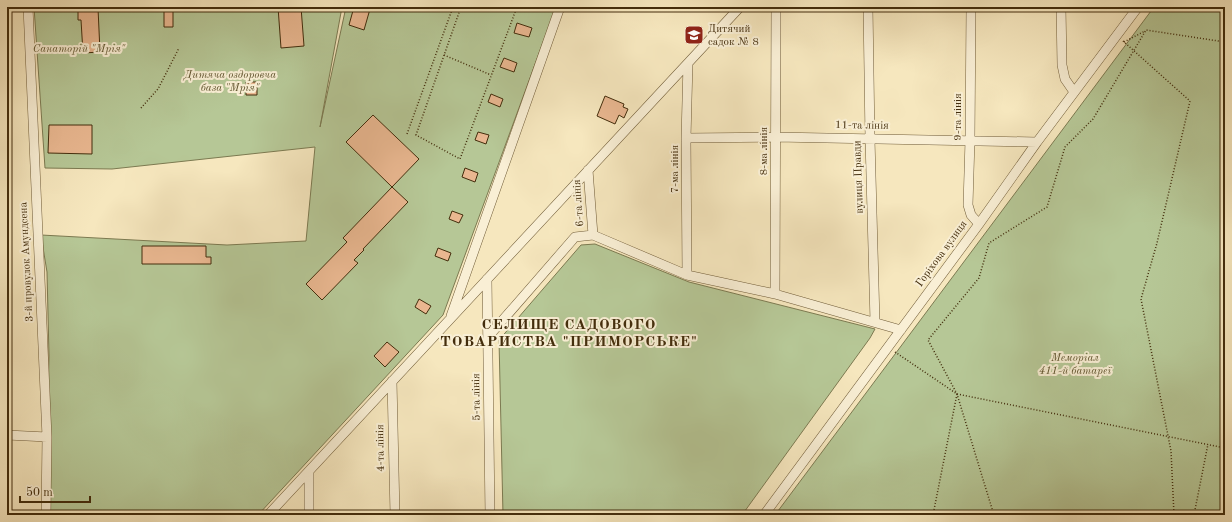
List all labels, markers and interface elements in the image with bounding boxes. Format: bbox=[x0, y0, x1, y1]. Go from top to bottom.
school or university icon: Дитячий садок № 8 bbox=[683, 24, 705, 46]
place label: Дитячий садок № 8 bbox=[708, 24, 759, 48]
park label: Санаторій "Мрія" bbox=[33, 44, 126, 55]
park label: Дитяча оздоровча база "Мрія" bbox=[182, 70, 276, 94]
street label: 9-та лінія bbox=[953, 93, 964, 141]
street label: 11-та лінія bbox=[835, 120, 889, 132]
street label: 8-ма лінія bbox=[759, 126, 770, 175]
street label: вулиця Правди bbox=[852, 140, 866, 214]
street label: 7-ма лінія bbox=[670, 144, 681, 193]
street label: 6-та лінія bbox=[572, 179, 586, 227]
street label: 3-й провулок Амундсена bbox=[18, 201, 36, 322]
street label: Горіхова вулиця bbox=[914, 219, 970, 289]
district label: СЕЛИЩЕ САДОВОГО ТОВАРИСТВА "ПРИМОРСЬКЕ" bbox=[440, 318, 698, 350]
park label: Меморіал 411-й батареї bbox=[1039, 353, 1113, 377]
street label: 5-та лінія bbox=[471, 373, 483, 421]
street label: 4-та лінія bbox=[375, 424, 387, 472]
scale bar bbox=[20, 478, 90, 504]
text: 50 m bbox=[26, 486, 53, 499]

